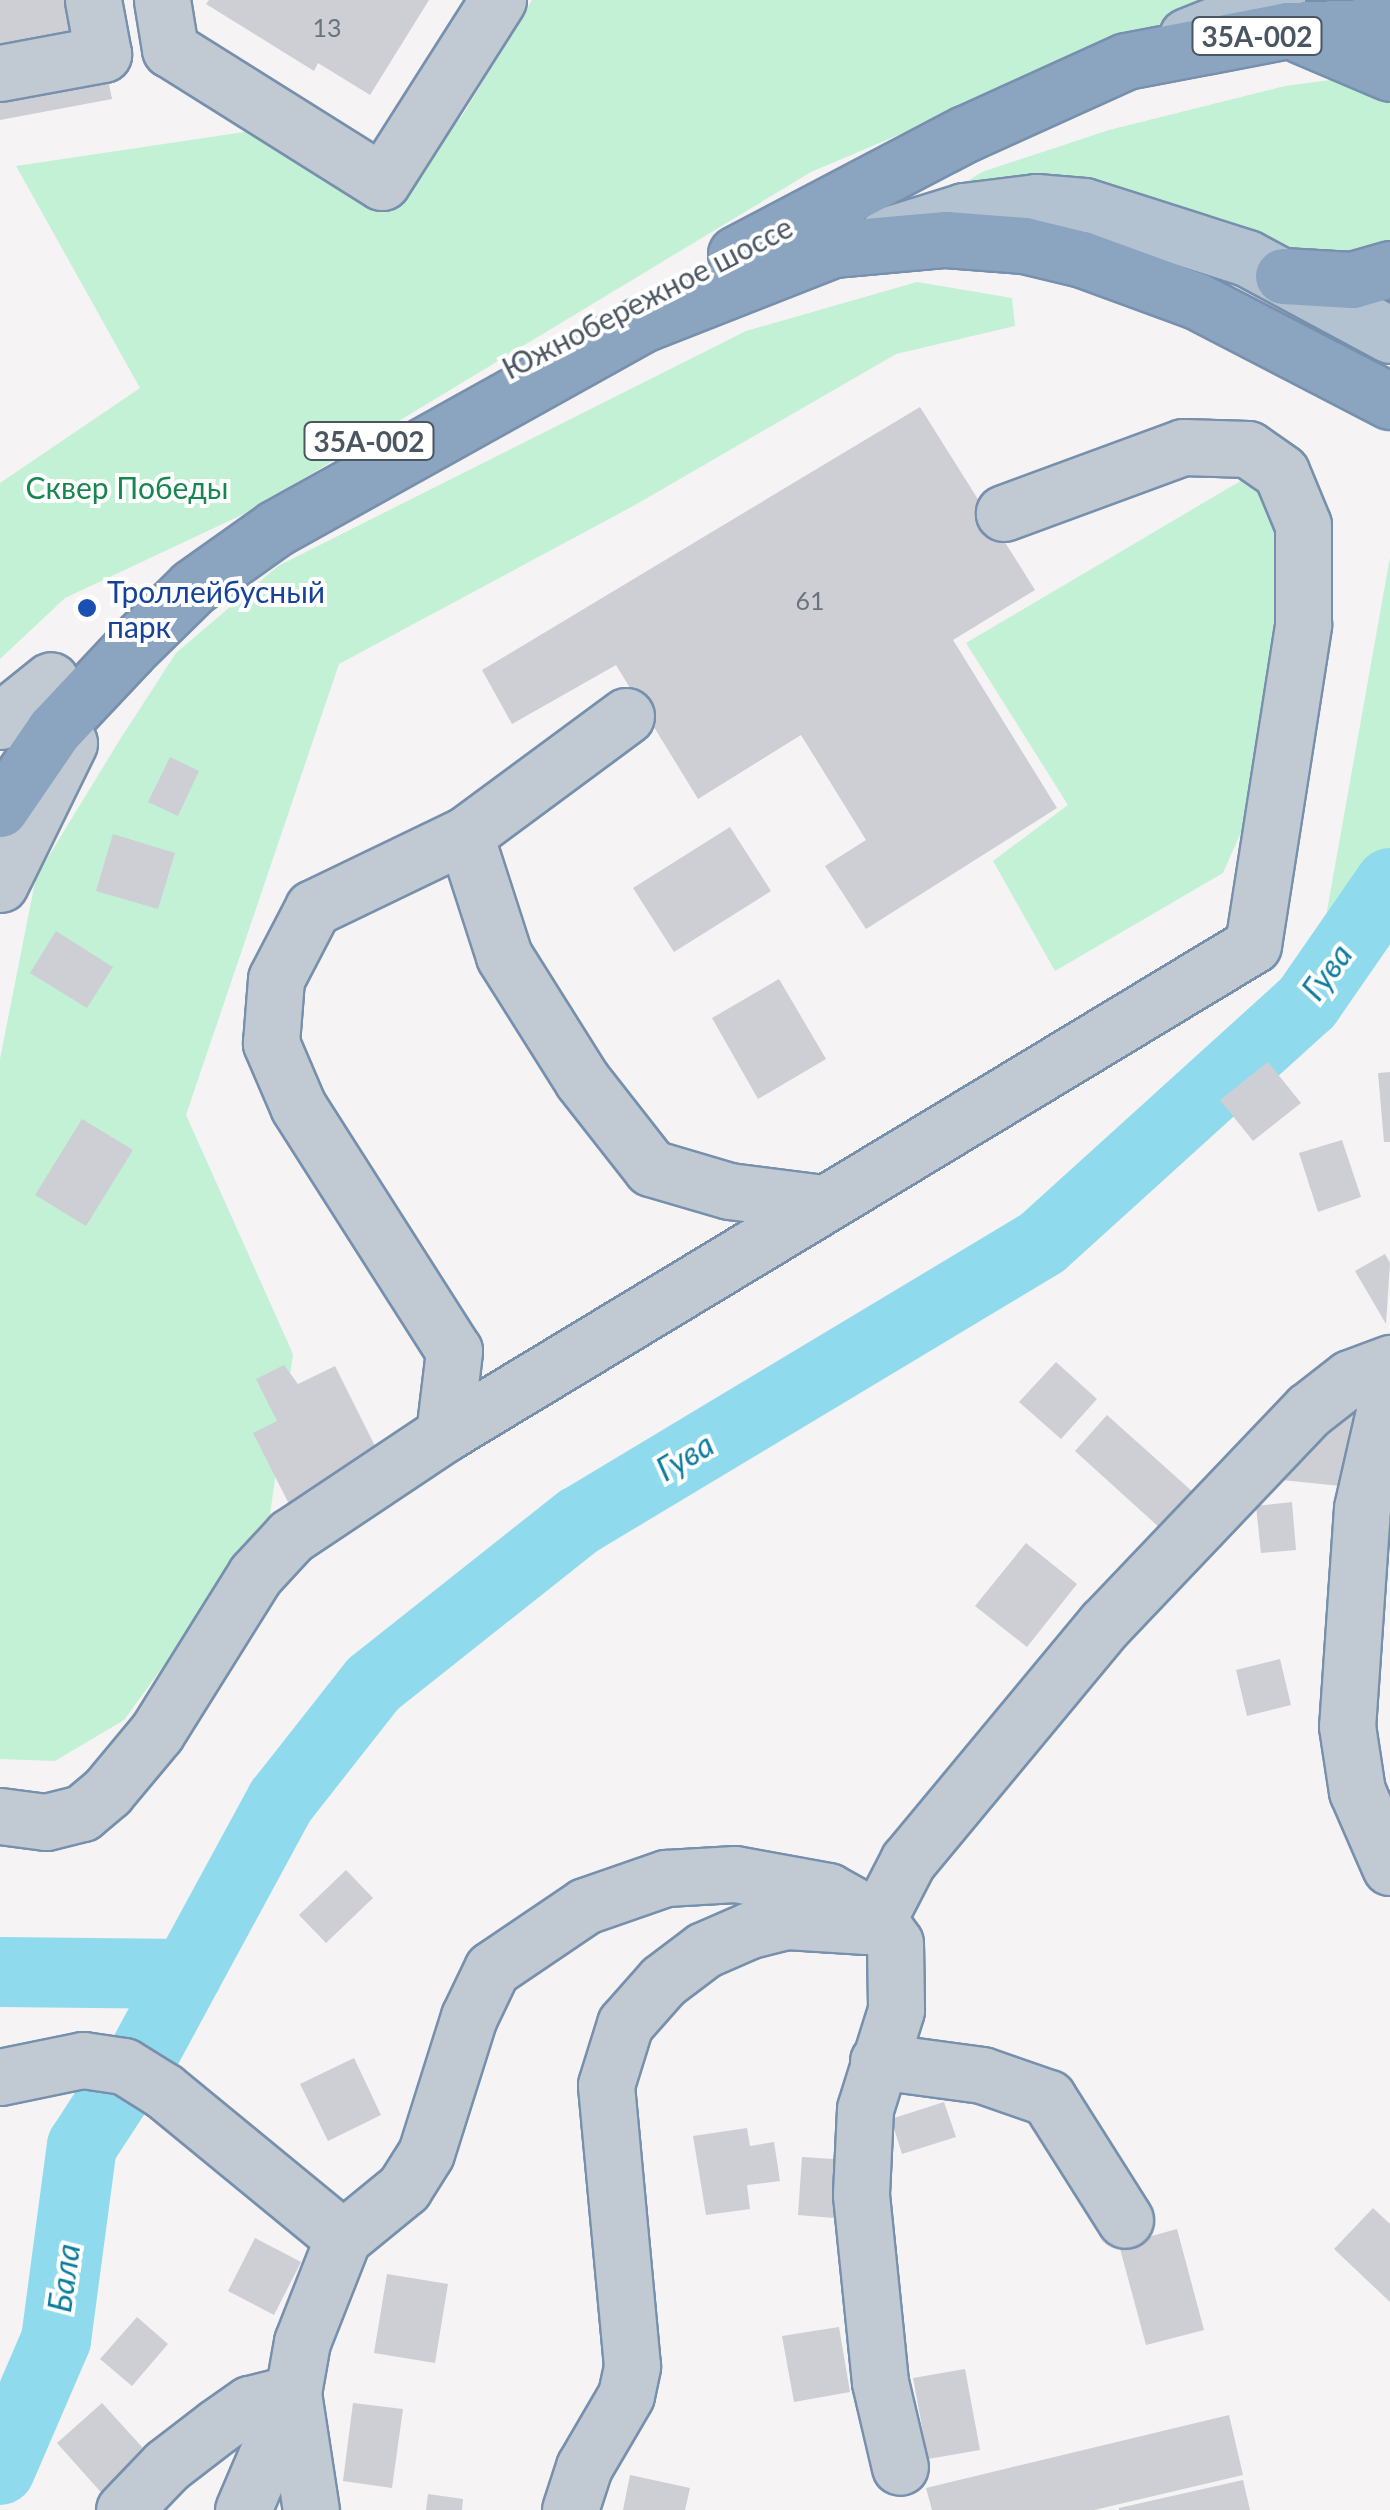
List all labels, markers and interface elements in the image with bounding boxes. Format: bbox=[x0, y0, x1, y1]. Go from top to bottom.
house number: 13 bbox=[313, 12, 341, 42]
road number: 35А-002 bbox=[1190, 13, 1324, 59]
street label: Южнобережное шоссе bbox=[496, 208, 798, 386]
road number: 35А-002 bbox=[302, 418, 436, 464]
park label: Сквер Победы bbox=[26, 469, 228, 505]
place label: Троллейбусный парк bbox=[107, 573, 325, 644]
house number: 61 bbox=[796, 585, 824, 615]
marker: Троллейбусный парк bbox=[76, 597, 98, 619]
water label: Гува bbox=[1294, 936, 1360, 1008]
water label: Гува bbox=[649, 1425, 721, 1489]
water label: Бала bbox=[40, 2241, 88, 2315]

